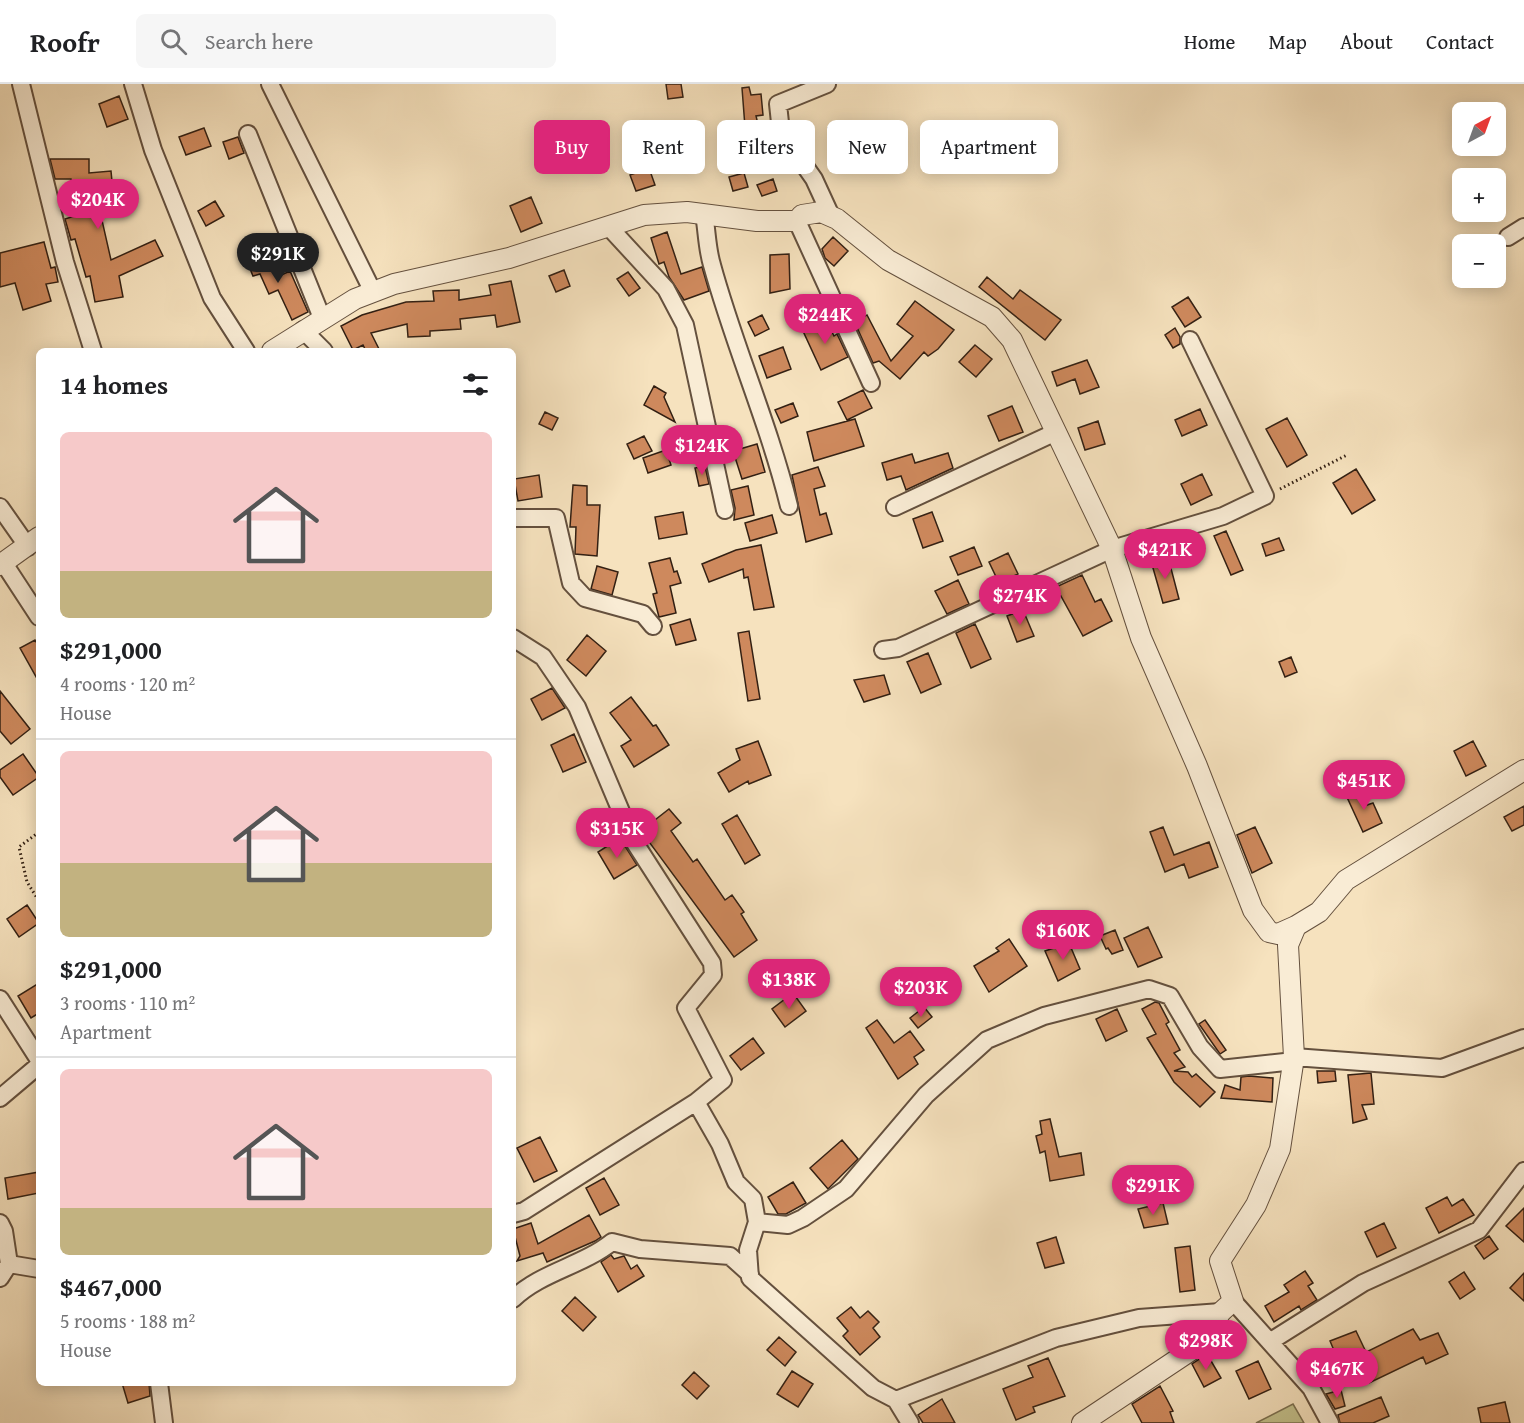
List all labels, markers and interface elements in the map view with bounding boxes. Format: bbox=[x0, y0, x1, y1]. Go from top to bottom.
search box bbox=[136, 14, 556, 68]
text: Roofr bbox=[30, 21, 100, 62]
icon: search bbox=[157, 25, 190, 58]
text: Search here bbox=[205, 25, 313, 57]
text: Home bbox=[1184, 26, 1235, 57]
text: Map bbox=[1268, 26, 1307, 57]
text: About bbox=[1340, 26, 1393, 57]
text: Contact bbox=[1426, 26, 1494, 57]
north arrow bbox=[1452, 102, 1506, 156]
map controls bbox=[1452, 102, 1506, 288]
chip: Buy bbox=[534, 120, 610, 174]
chip: Rent bbox=[622, 120, 705, 174]
chip: Filters bbox=[717, 120, 815, 174]
chip: New bbox=[827, 120, 908, 174]
chip: Apartment bbox=[920, 120, 1058, 174]
button: + bbox=[1452, 168, 1506, 222]
pin: $204K bbox=[56, 179, 140, 230]
text: $204K bbox=[71, 184, 125, 213]
pin: $291K bbox=[236, 233, 320, 284]
button: − bbox=[1452, 234, 1506, 288]
text: $291K bbox=[251, 238, 305, 267]
pin: $244K bbox=[783, 294, 867, 345]
text: $244K bbox=[798, 299, 852, 328]
text: 14 homes bbox=[60, 365, 168, 404]
icon: filters bbox=[459, 368, 492, 401]
pin: $124K bbox=[660, 425, 744, 476]
text: $124K bbox=[675, 430, 729, 459]
icon: home bbox=[222, 471, 330, 579]
pin: $421K bbox=[1123, 529, 1207, 580]
text: $421K bbox=[1138, 534, 1192, 563]
pin: $274K bbox=[978, 575, 1062, 626]
text: $274K bbox=[993, 580, 1047, 609]
text: $291,000 bbox=[60, 630, 162, 669]
text: 4 rooms · 120 m² bbox=[60, 669, 195, 698]
text: House bbox=[60, 698, 112, 727]
pin: $451K bbox=[1322, 760, 1406, 811]
text: $451K bbox=[1337, 765, 1391, 794]
icon: home bbox=[222, 790, 330, 898]
pin: $315K bbox=[575, 808, 659, 859]
text: $315K bbox=[590, 813, 644, 842]
pin: $160K bbox=[1021, 910, 1105, 961]
text: $160K bbox=[1036, 915, 1090, 944]
text: $291,000 bbox=[60, 949, 162, 988]
pin: $138K bbox=[747, 959, 831, 1010]
text: $138K bbox=[762, 964, 816, 993]
pin: $203K bbox=[879, 967, 963, 1018]
text: $203K bbox=[894, 972, 948, 1001]
text: 3 rooms · 110 m² bbox=[60, 988, 195, 1017]
text: Apartment bbox=[60, 1017, 152, 1046]
icon: home bbox=[222, 1108, 330, 1216]
pin: $291K bbox=[1111, 1165, 1195, 1216]
text: $291K bbox=[1126, 1170, 1180, 1199]
text: $467,000 bbox=[60, 1267, 162, 1306]
text: 5 rooms · 188 m² bbox=[60, 1306, 195, 1335]
pin: $298K bbox=[1164, 1320, 1248, 1371]
text: $298K bbox=[1179, 1325, 1233, 1354]
text: House bbox=[60, 1335, 112, 1364]
pin: $467K bbox=[1295, 1348, 1379, 1399]
text: $467K bbox=[1310, 1353, 1364, 1382]

